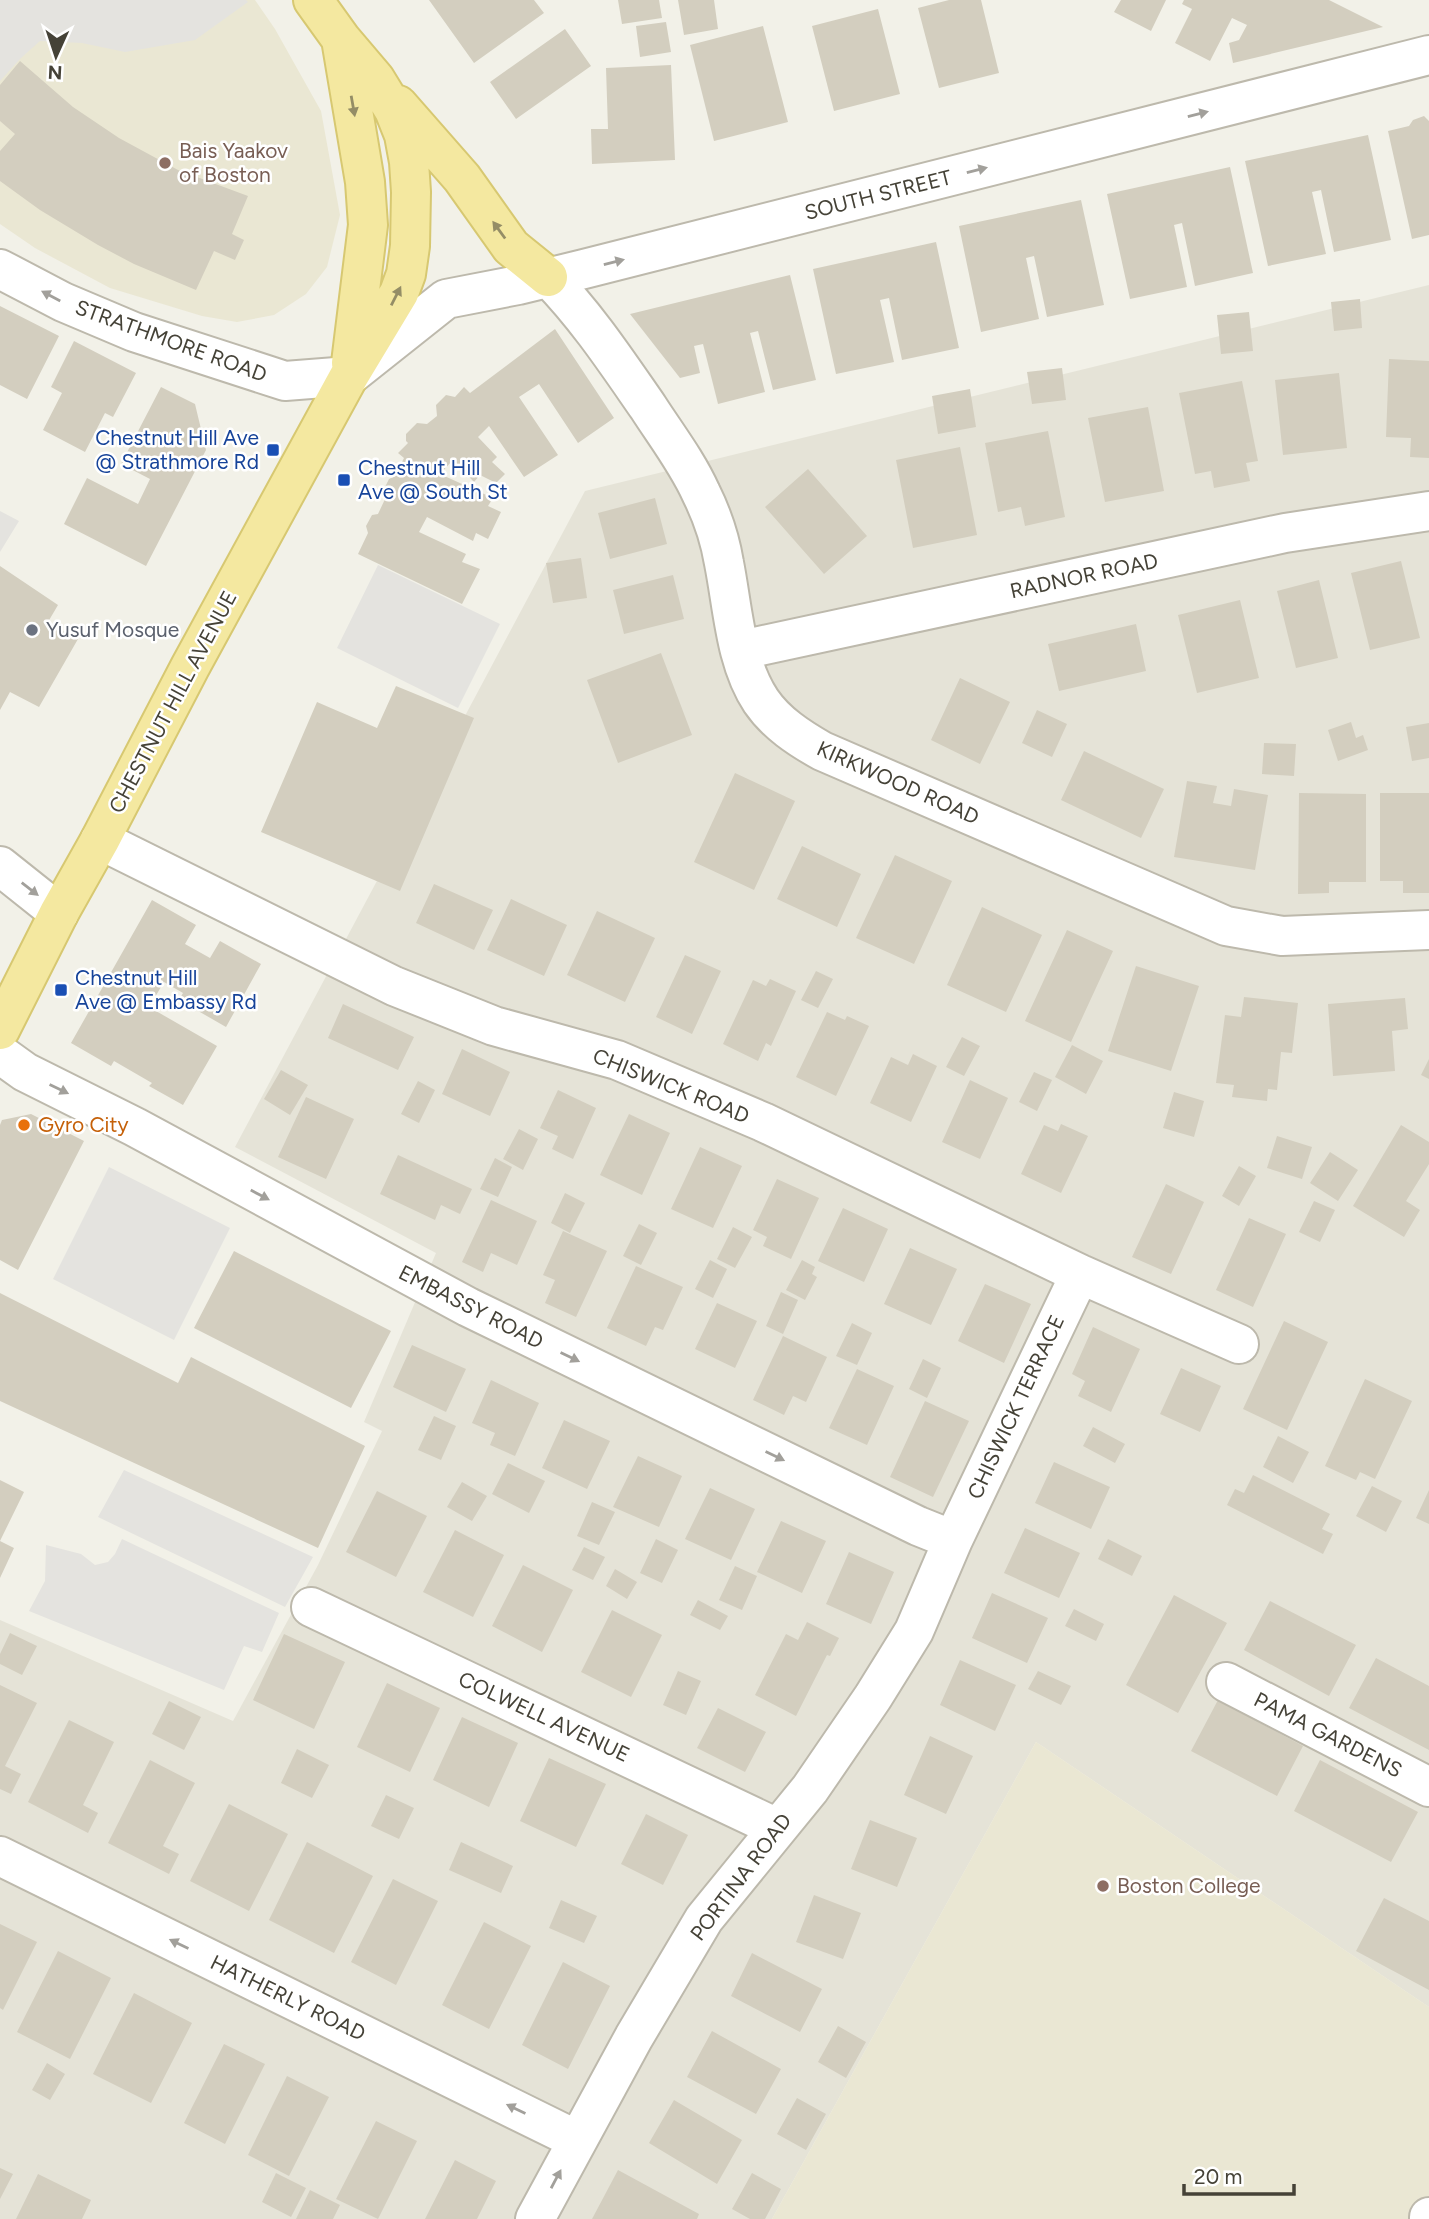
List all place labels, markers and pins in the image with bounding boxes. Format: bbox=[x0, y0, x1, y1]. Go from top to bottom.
place label: Bais Yaakov of Boston bbox=[179, 138, 288, 187]
marker: Bais Yaakov of Boston bbox=[157, 155, 173, 171]
place label: Chestnut Hill Ave @ Strathmore Rd bbox=[95, 425, 259, 474]
marker: Chestnut Hill Ave @ Strathmore Rd bbox=[265, 442, 281, 458]
place label: Chestnut Hill Ave @ South St bbox=[358, 455, 508, 504]
marker: Chestnut Hill Ave @ South St bbox=[336, 472, 352, 488]
place label: Yusuf Mosque bbox=[46, 617, 179, 642]
marker: Yusuf Mosque bbox=[24, 622, 40, 638]
place label: Chestnut Hill Ave @ Embassy Rd bbox=[75, 965, 257, 1014]
marker: Chestnut Hill Ave @ Embassy Rd bbox=[53, 982, 69, 998]
place label: Gyro City bbox=[38, 1112, 128, 1137]
marker: Gyro City bbox=[16, 1117, 32, 1133]
place label: Boston College bbox=[1117, 1873, 1261, 1898]
marker: Boston College bbox=[1095, 1878, 1111, 1894]

